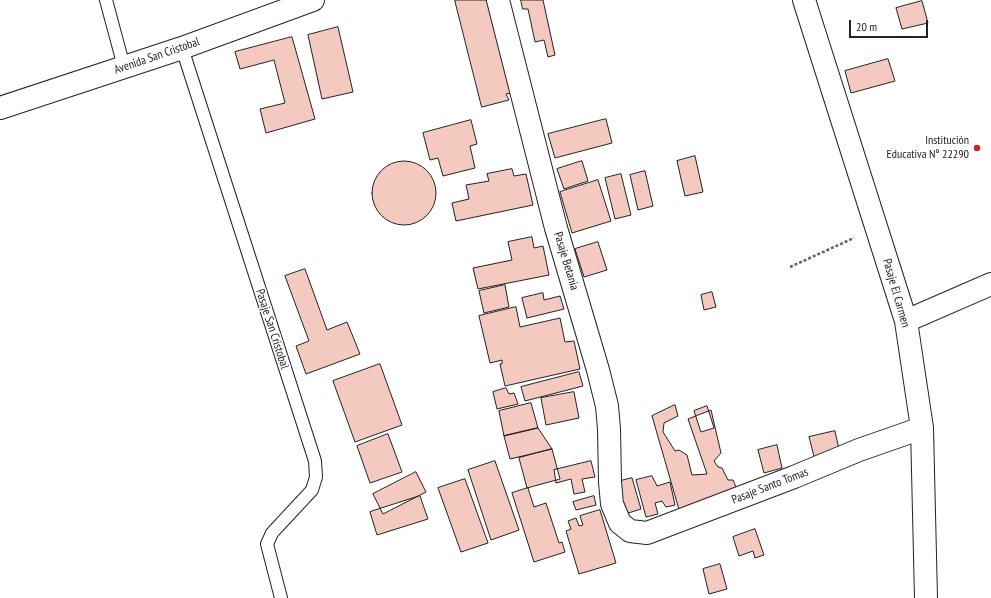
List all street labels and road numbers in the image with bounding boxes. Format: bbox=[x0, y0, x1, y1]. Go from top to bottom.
street label: Avenida San Cristobal bbox=[112, 35, 202, 77]
street label: Pasaje Betania bbox=[550, 230, 582, 292]
street label: Pasaje El Carmen bbox=[879, 257, 913, 329]
street label: Pasaje San Cristobal bbox=[252, 287, 292, 371]
street label: Pasaje Santo Tomas bbox=[730, 465, 810, 507]

